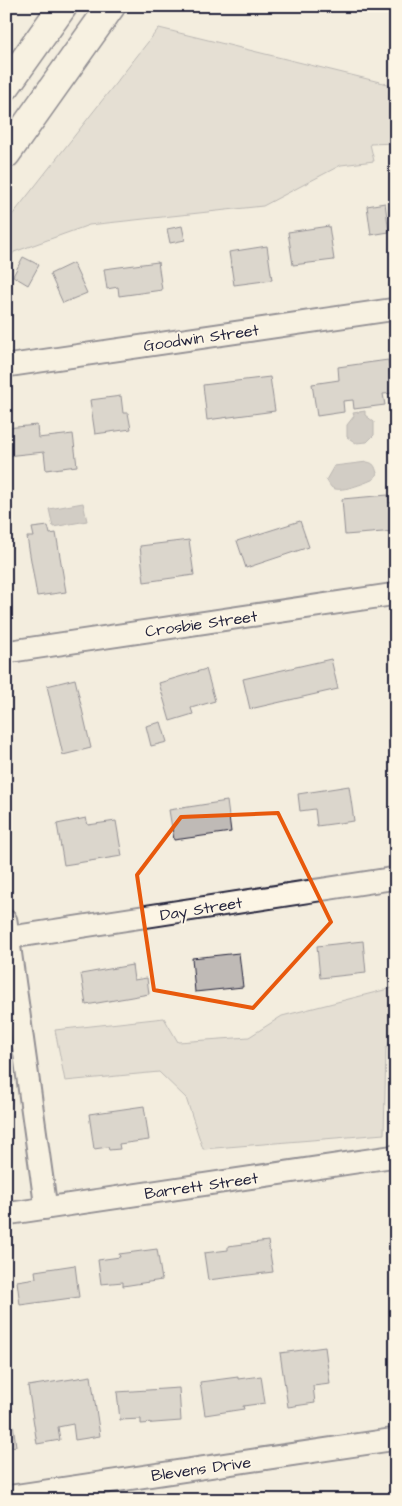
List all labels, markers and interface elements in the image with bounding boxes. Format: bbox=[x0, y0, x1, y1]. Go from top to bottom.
street label: Goodwin Street bbox=[142, 319, 261, 357]
street label: Crosbie Street bbox=[144, 605, 259, 643]
street label: Day Street bbox=[158, 892, 245, 927]
street label: Barrett Street bbox=[143, 1167, 260, 1205]
street label: Blevens Drive bbox=[150, 1451, 253, 1487]

